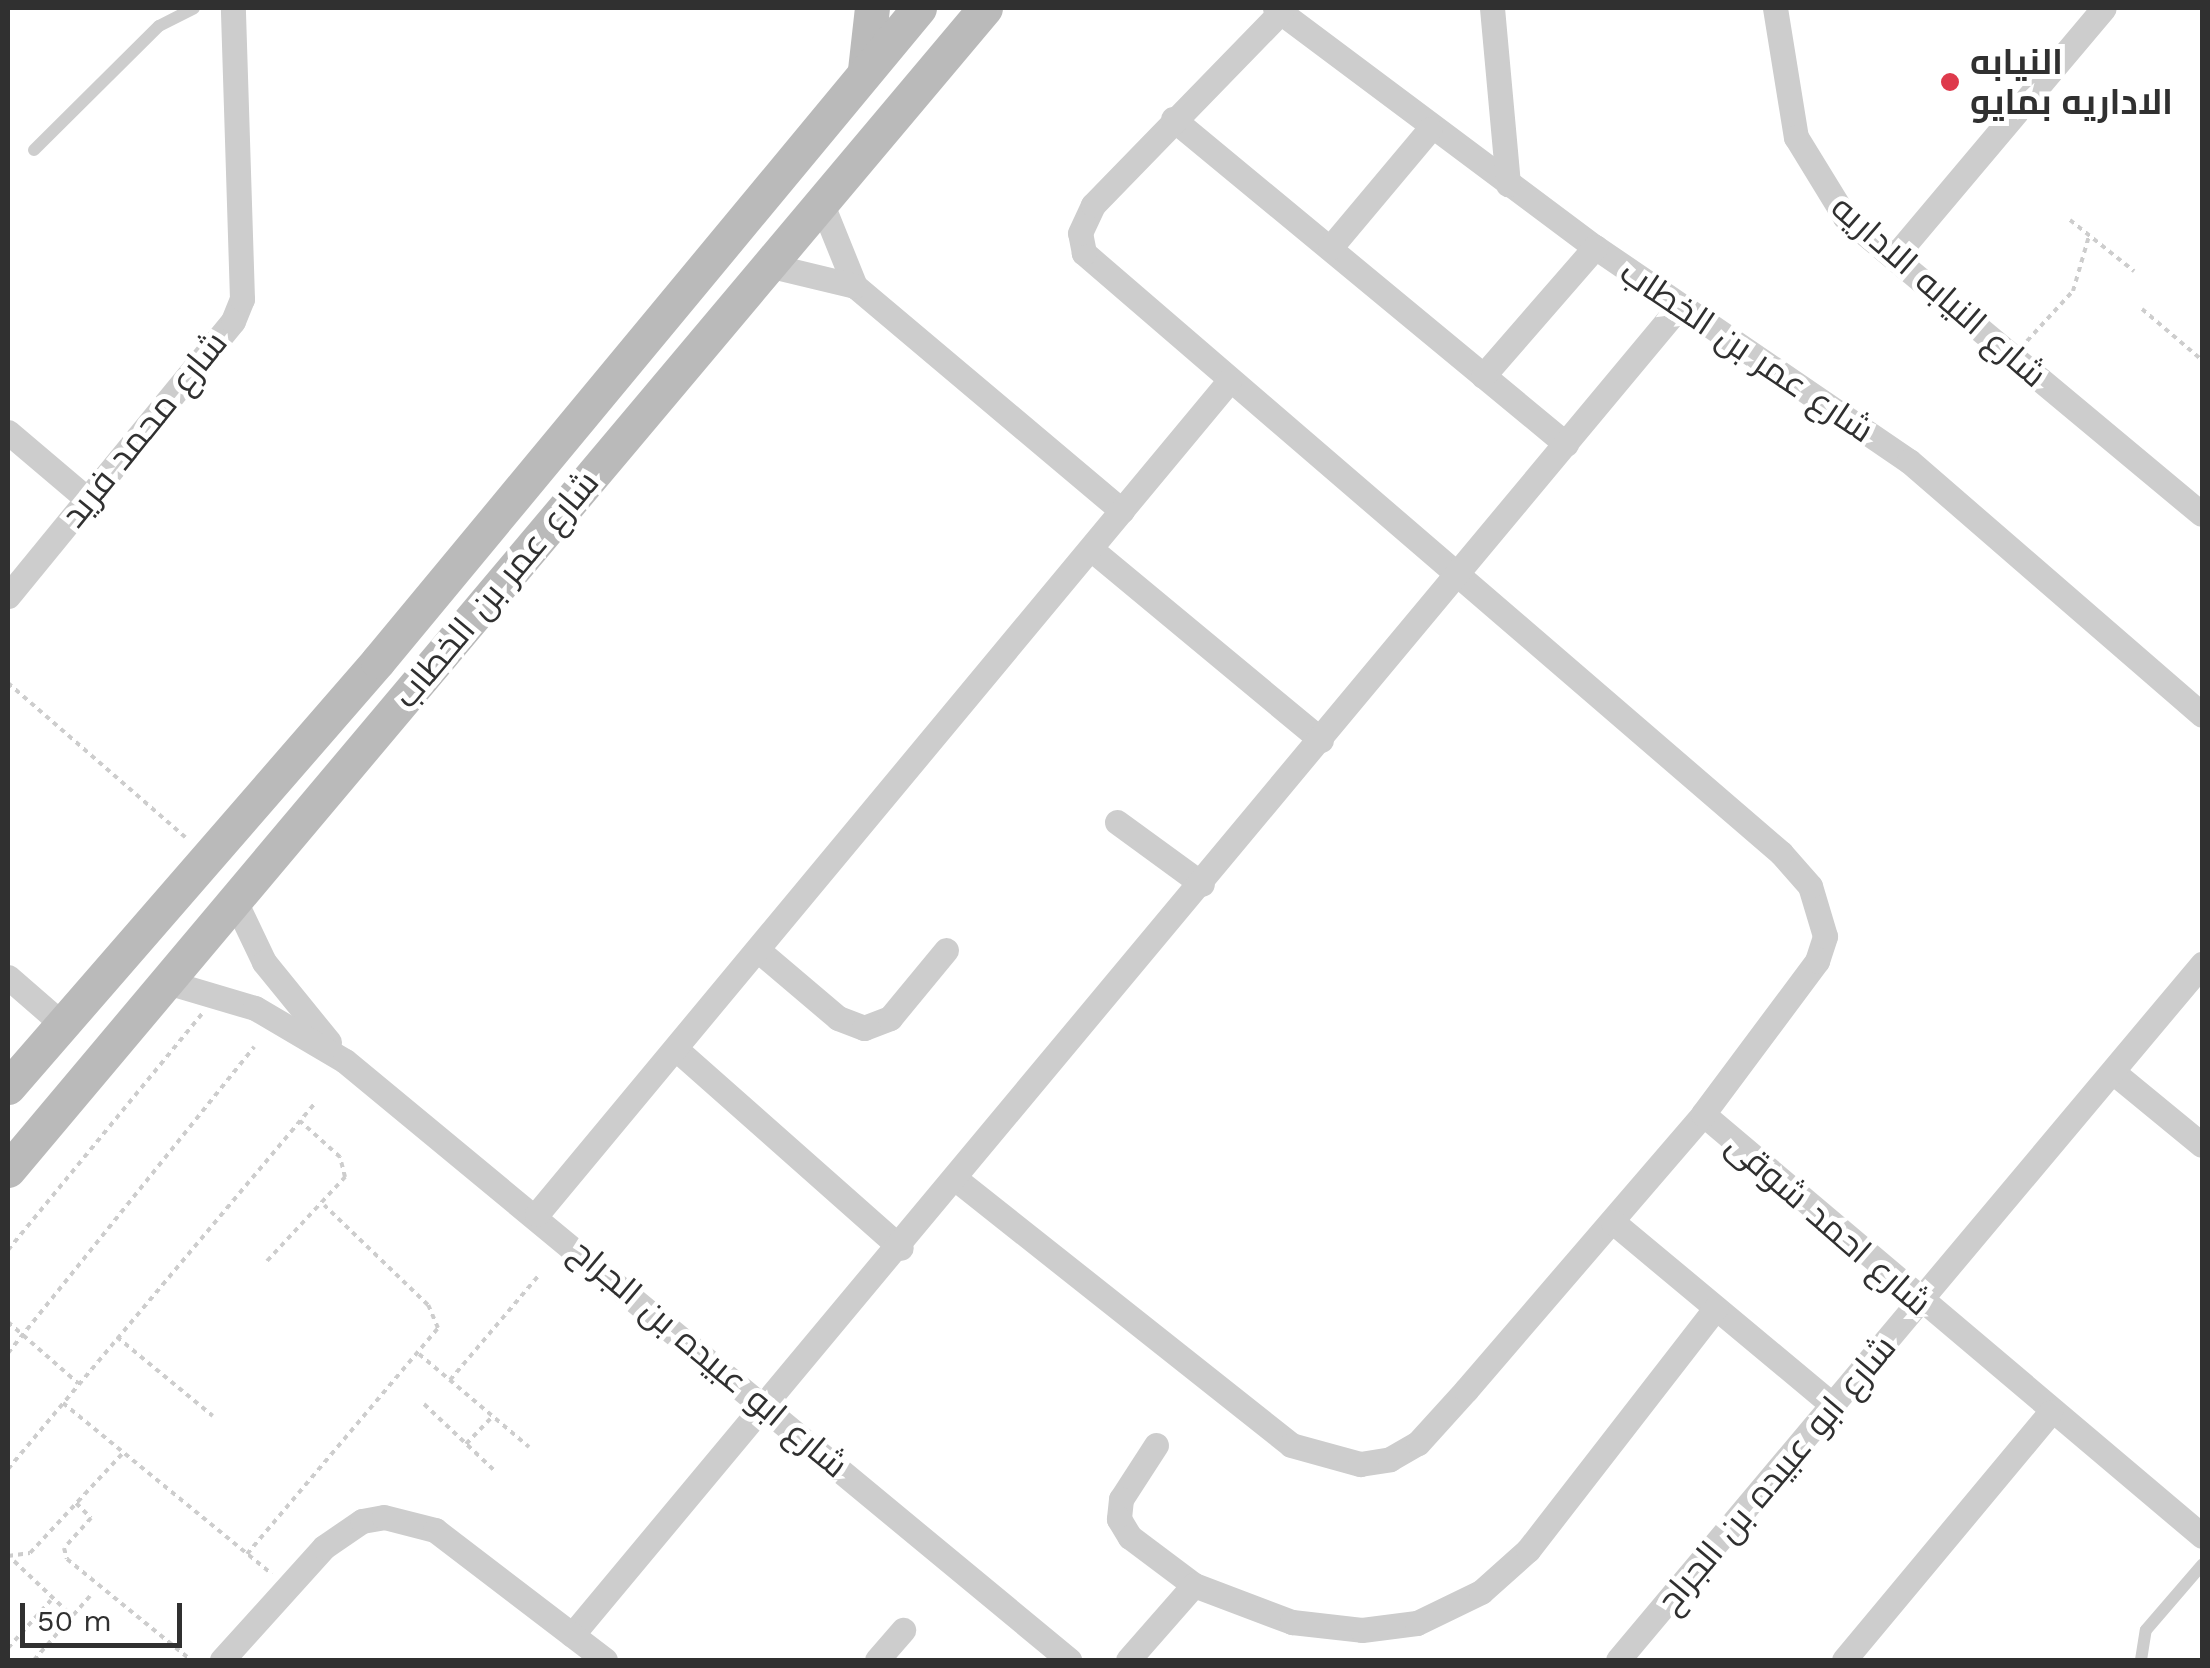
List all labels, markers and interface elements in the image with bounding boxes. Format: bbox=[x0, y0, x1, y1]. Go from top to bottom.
place label: النيابه الاداريه بمايو bbox=[1970, 41, 2173, 123]
marker: النيابه الاداريه بمايو bbox=[1939, 71, 1961, 93]
street label: شارع النيابه الاداريه bbox=[1823, 186, 2055, 396]
street label: شارع عمر بن الخطاب bbox=[1612, 251, 1882, 451]
street label: شارع محمد فريد bbox=[52, 322, 236, 536]
street label: شارع عمر بن الخطاب bbox=[385, 462, 607, 716]
street label: شارع احمد شوقى bbox=[1718, 1124, 1940, 1324]
street label: شارع ابو عبيده بن الجراح bbox=[562, 1230, 856, 1486]
street label: شارع ابو عبيده بن الجراح bbox=[1648, 1327, 1904, 1621]
scale bar bbox=[25, 1583, 188, 1645]
text: 50 m bbox=[37, 1603, 112, 1638]

